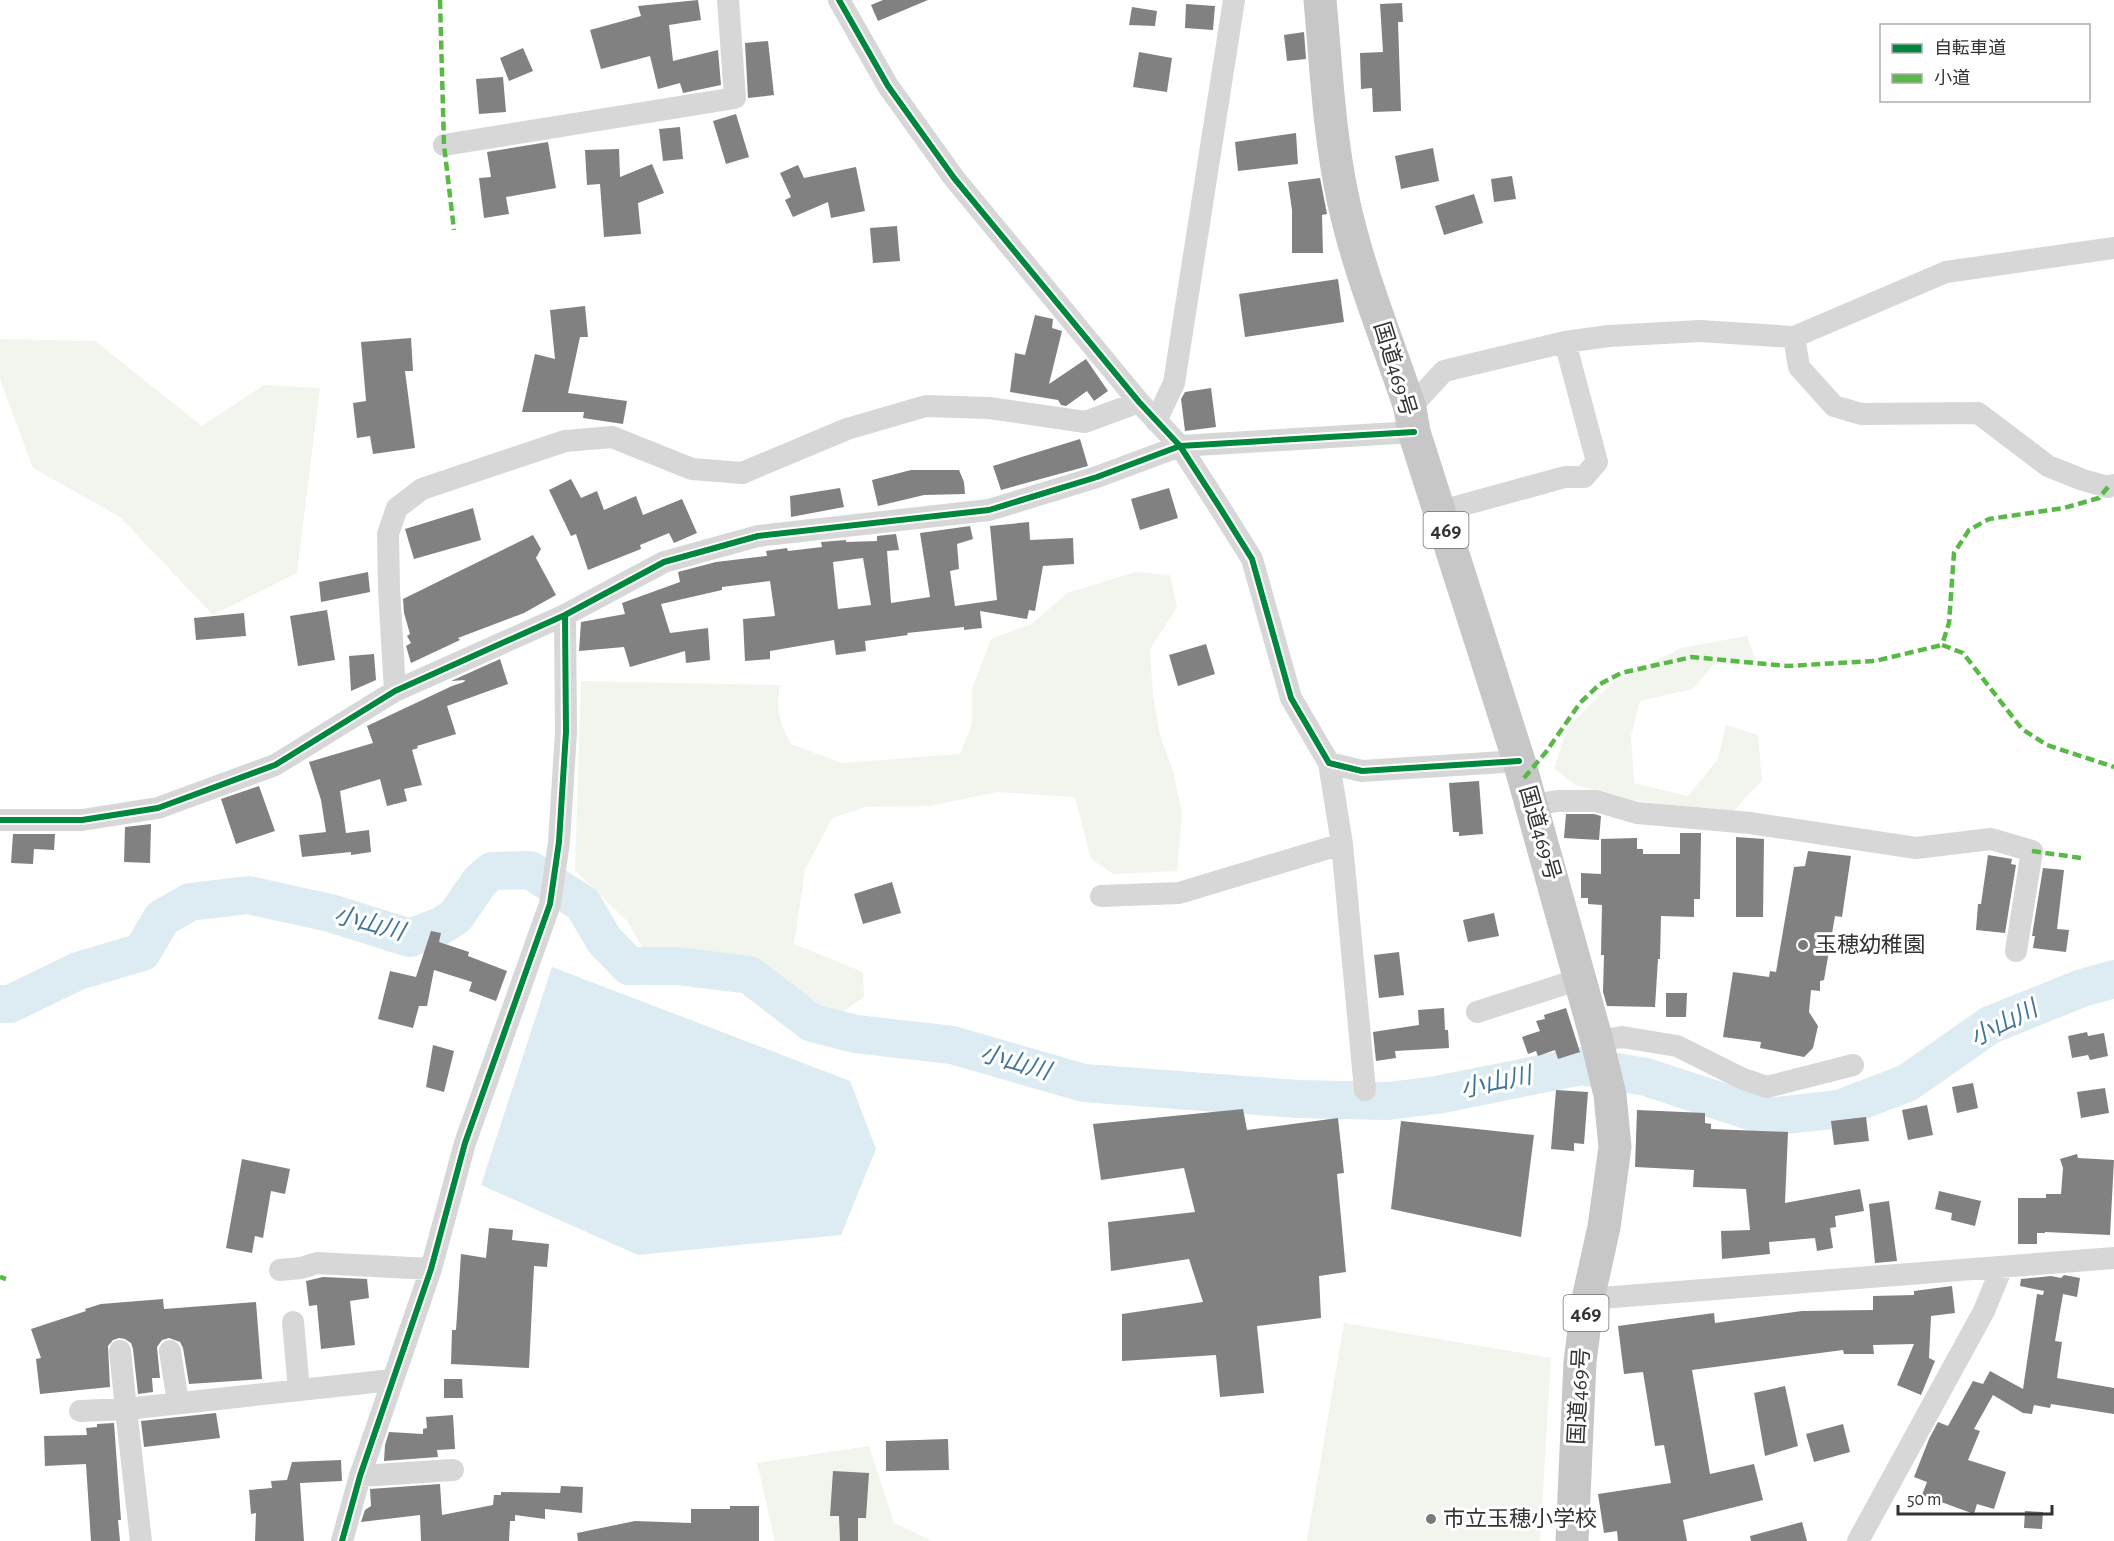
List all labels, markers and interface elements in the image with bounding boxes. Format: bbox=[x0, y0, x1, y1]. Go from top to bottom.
legend bbox=[1880, 24, 2090, 102]
text: 自転車道 bbox=[1934, 38, 2006, 58]
text: 小道 bbox=[1934, 68, 1970, 88]
street label: 国道469号 bbox=[1370, 319, 1421, 419]
road number: 469 bbox=[1424, 512, 1468, 548]
street label: 国道469号 bbox=[1516, 783, 1565, 883]
water label: 小山川 bbox=[331, 902, 410, 946]
place label: 玉穂幼稚園 bbox=[1815, 933, 1925, 956]
marker: 玉穂幼稚園 bbox=[1796, 938, 1810, 952]
water label: 小山川 bbox=[1966, 995, 2044, 1051]
water label: 小山川 bbox=[977, 1041, 1056, 1085]
water label: 小山川 bbox=[1458, 1062, 1537, 1102]
road number: 469 bbox=[1564, 1295, 1608, 1331]
street label: 国道469号 bbox=[1564, 1347, 1593, 1445]
scale bar bbox=[1898, 1478, 2052, 1516]
text: 50 m bbox=[1907, 1491, 1941, 1509]
place label: 市立玉穂小学校 bbox=[1443, 1507, 1597, 1530]
marker: 市立玉穂小学校 bbox=[1424, 1512, 1438, 1526]

